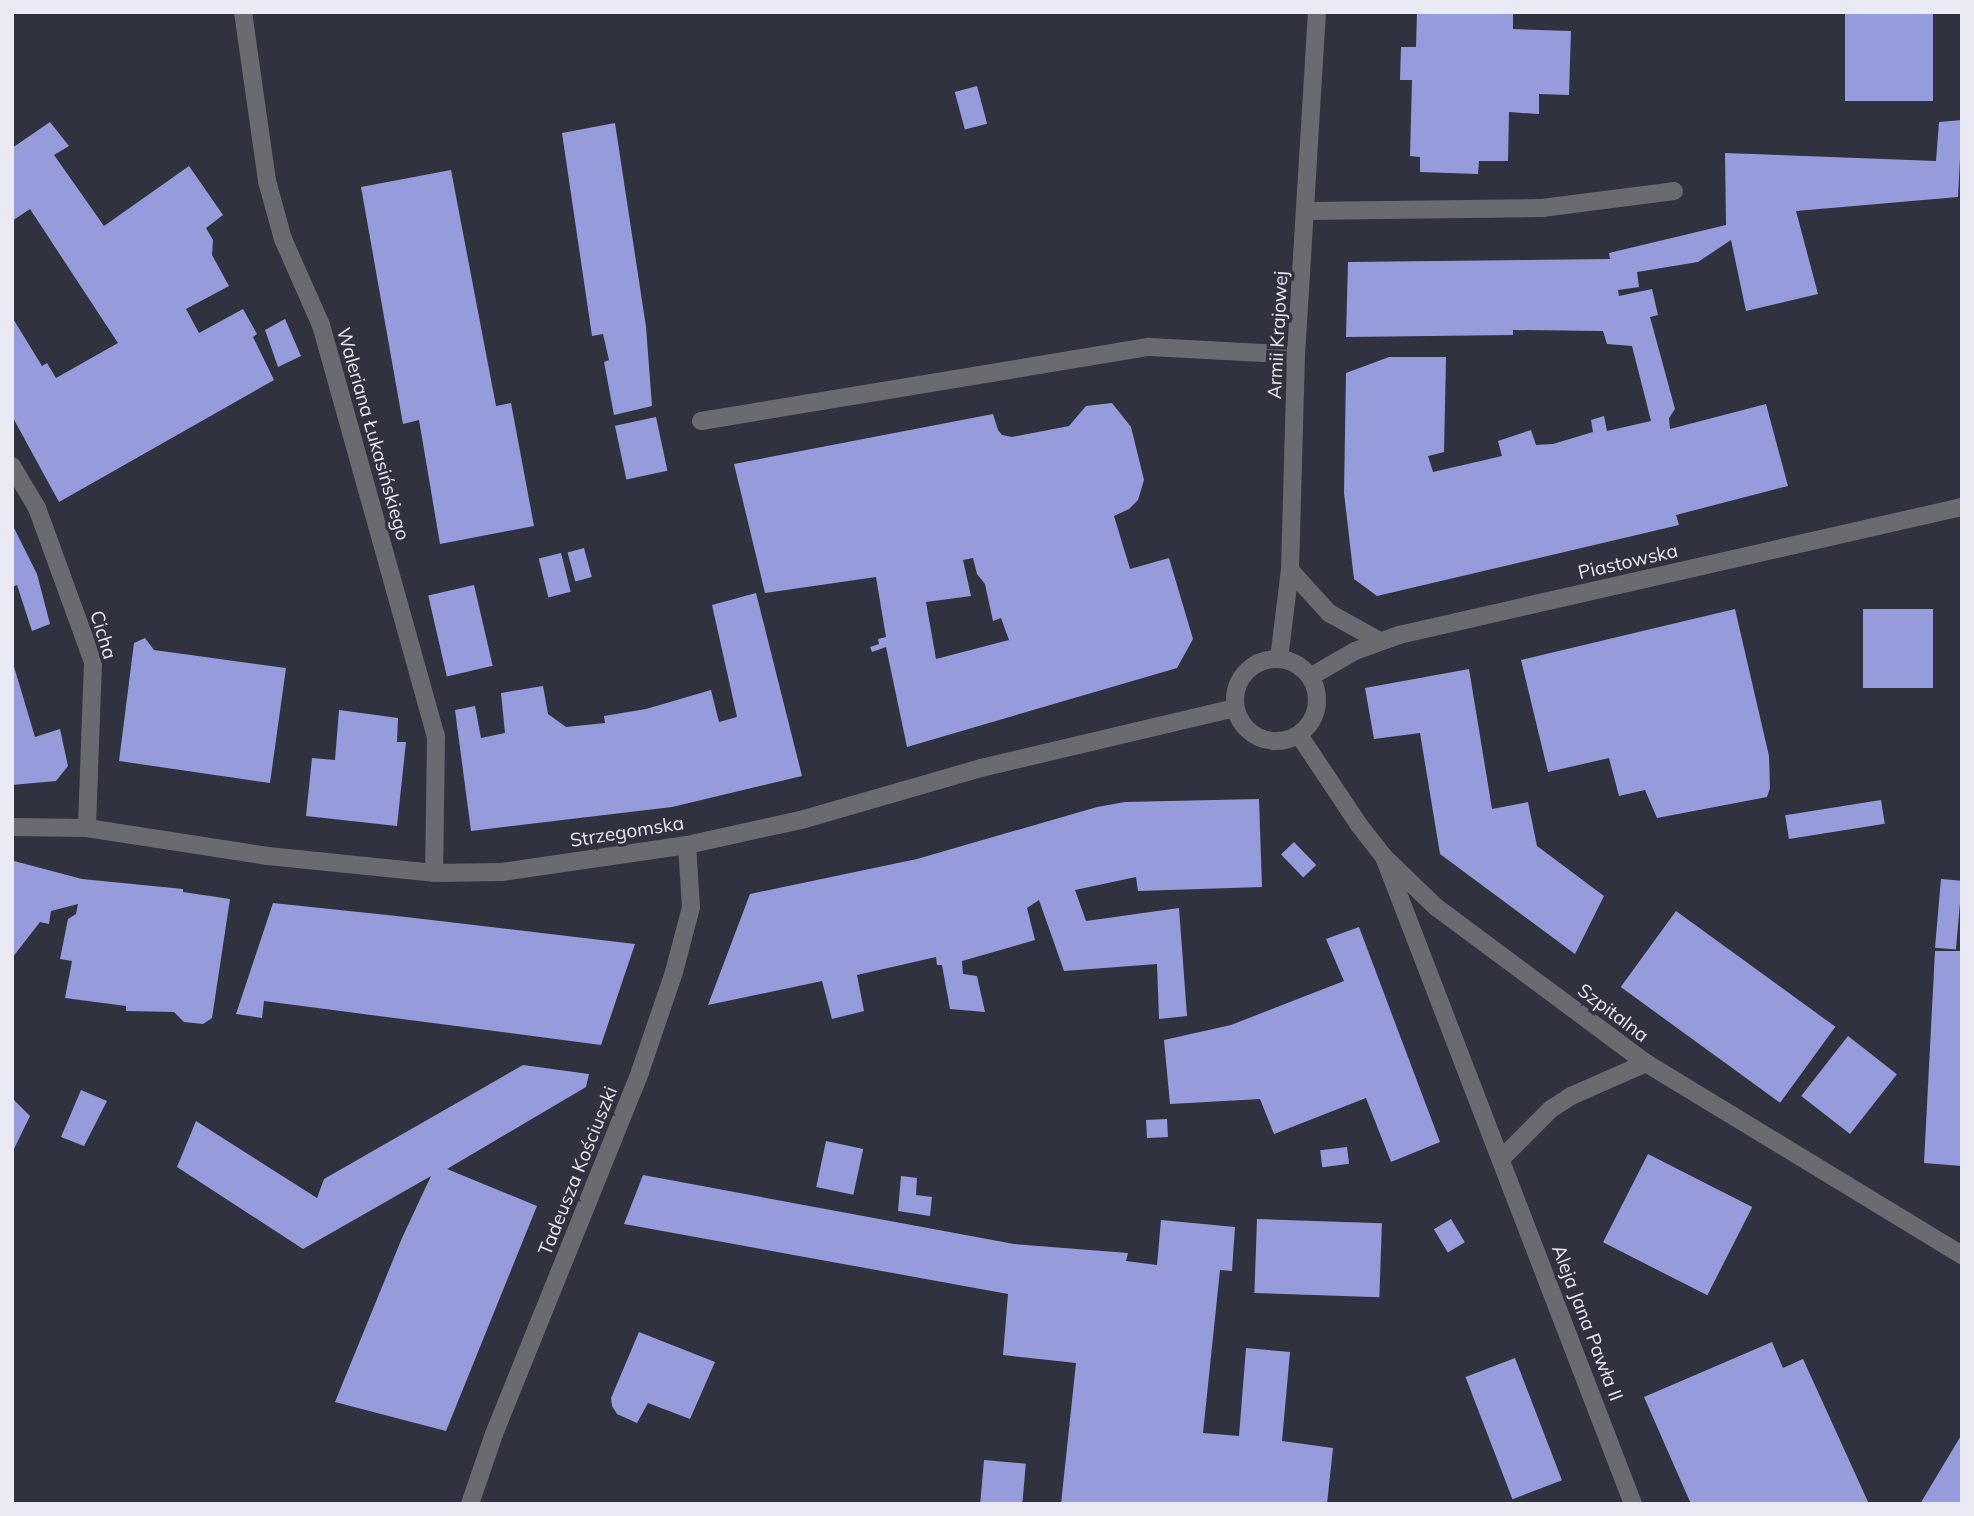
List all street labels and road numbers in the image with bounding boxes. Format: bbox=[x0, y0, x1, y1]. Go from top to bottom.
street label: Armii Krajowej bbox=[1263, 270, 1293, 400]
street label: Waleriana Łukasińskiego bbox=[332, 325, 414, 543]
street label: Piastowska bbox=[1576, 539, 1680, 585]
street label: Cicha bbox=[85, 608, 121, 662]
street label: Strzegomska bbox=[568, 812, 686, 852]
street label: Szpitalna bbox=[1573, 979, 1653, 1047]
street label: Tadeusza Kościuszki bbox=[534, 1083, 622, 1259]
street label: Aleja Jana Pawła II bbox=[1547, 1242, 1627, 1404]

